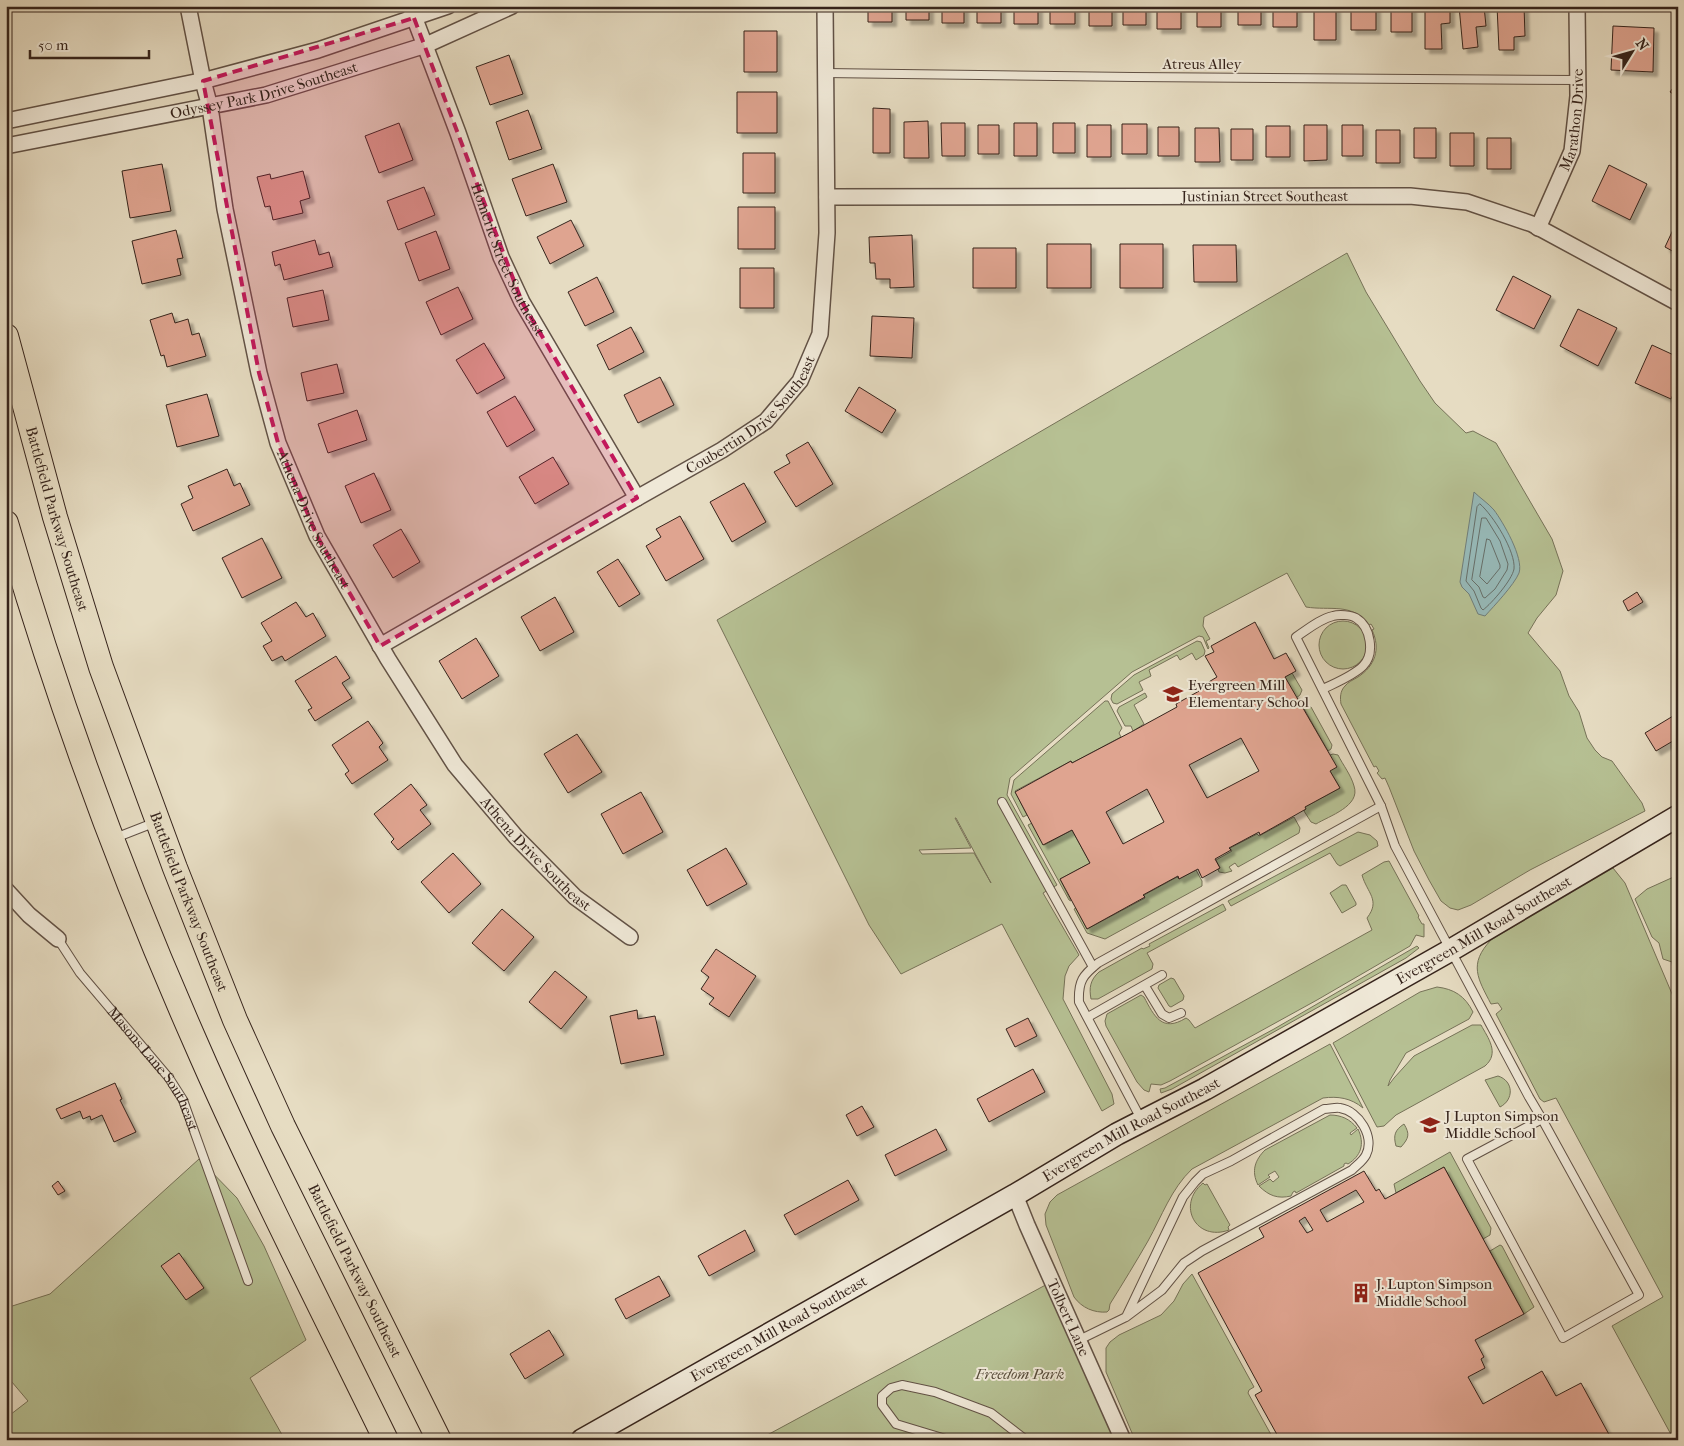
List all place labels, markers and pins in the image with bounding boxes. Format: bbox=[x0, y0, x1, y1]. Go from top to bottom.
place label: Evergreen Mill Elementary School bbox=[1188, 676, 1309, 711]
school or university icon: Evergreen Mill Elementary School bbox=[1162, 683, 1184, 705]
place label: J Lupton Simpson Middle School bbox=[1444, 1107, 1559, 1142]
school or university icon: J Lupton Simpson Middle School bbox=[1419, 1114, 1441, 1136]
place label: J. Lupton Simpson Middle School bbox=[1375, 1275, 1493, 1310]
building icon: J. Lupton Simpson Middle School bbox=[1350, 1282, 1372, 1304]

